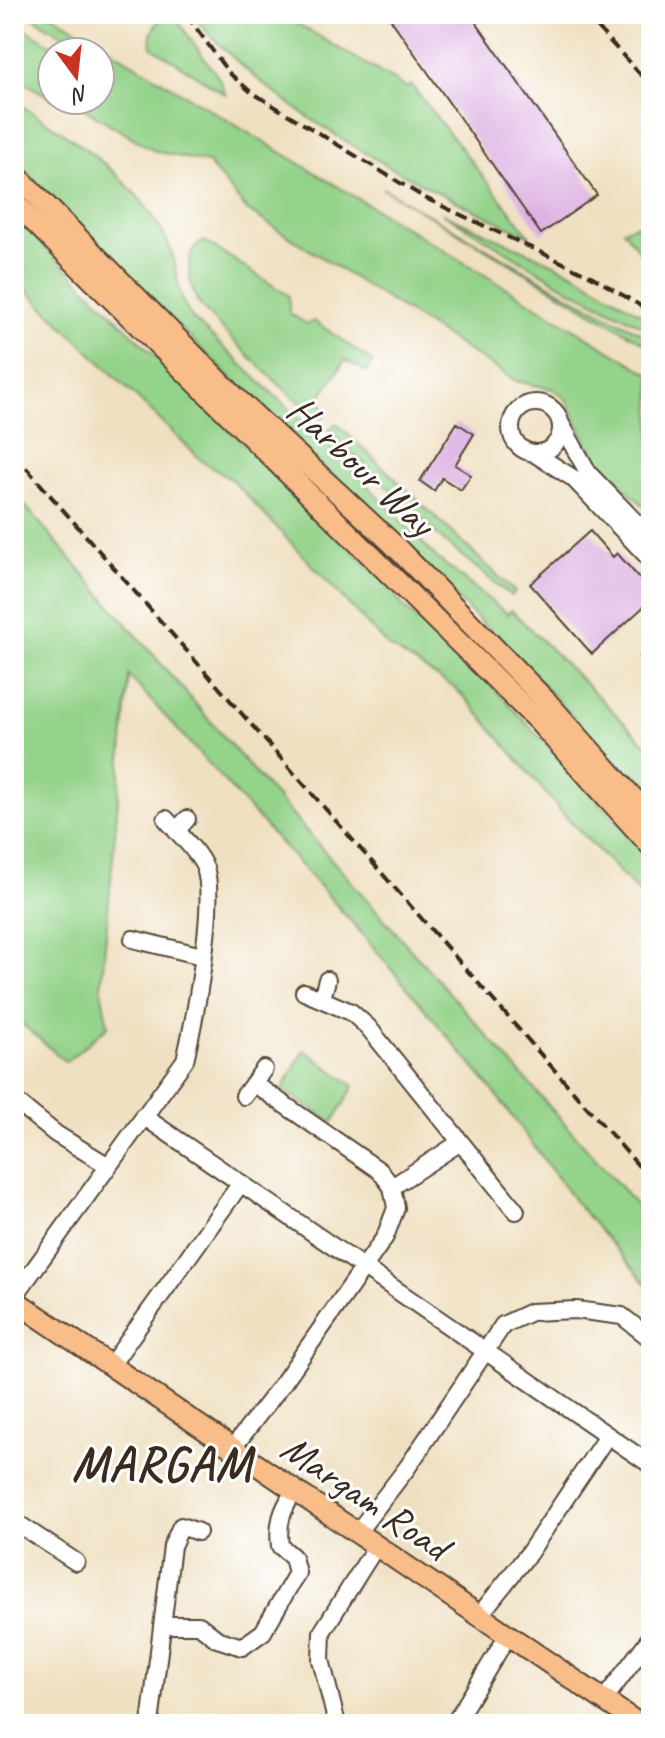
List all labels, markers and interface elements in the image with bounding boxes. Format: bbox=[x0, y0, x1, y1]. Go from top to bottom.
north arrow bbox=[36, 36, 116, 116]
text: N bbox=[67, 79, 91, 111]
street label: Harbour Way bbox=[277, 385, 448, 549]
street label: Margam Road bbox=[272, 1423, 464, 1575]
district label: MARGAM bbox=[72, 1434, 256, 1494]

